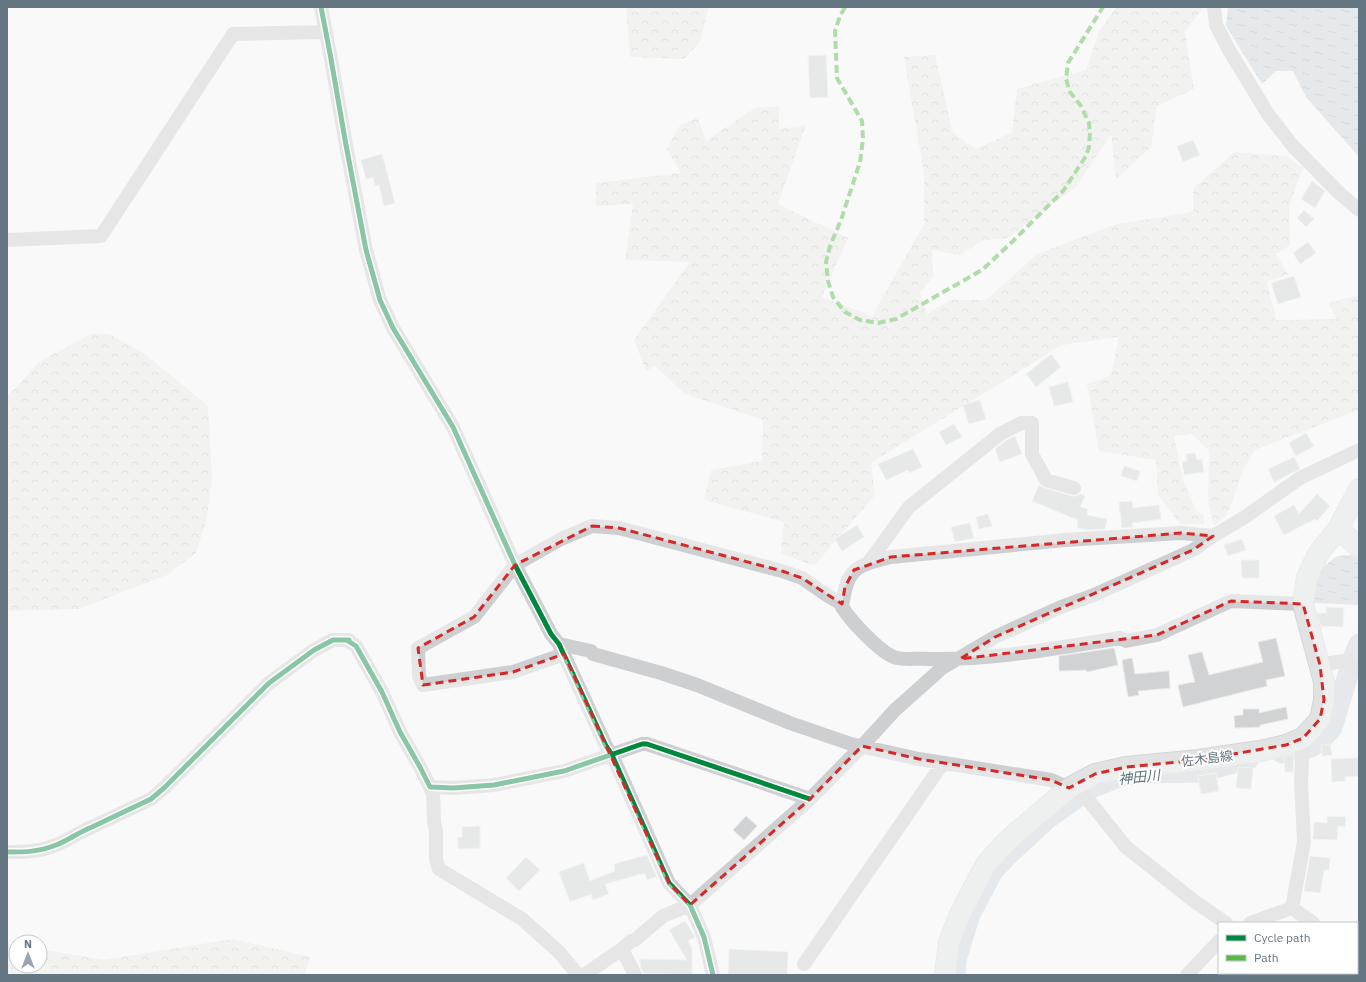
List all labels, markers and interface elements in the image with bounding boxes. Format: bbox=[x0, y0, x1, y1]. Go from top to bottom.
street label: 佐木島線 bbox=[1180, 747, 1234, 770]
water label: 神田川 bbox=[1117, 766, 1163, 788]
legend bbox=[1218, 922, 1358, 974]
text: Cycle path bbox=[1254, 930, 1311, 945]
north arrow bbox=[8, 934, 48, 974]
text: N bbox=[24, 937, 32, 951]
text: Path bbox=[1254, 950, 1279, 965]

